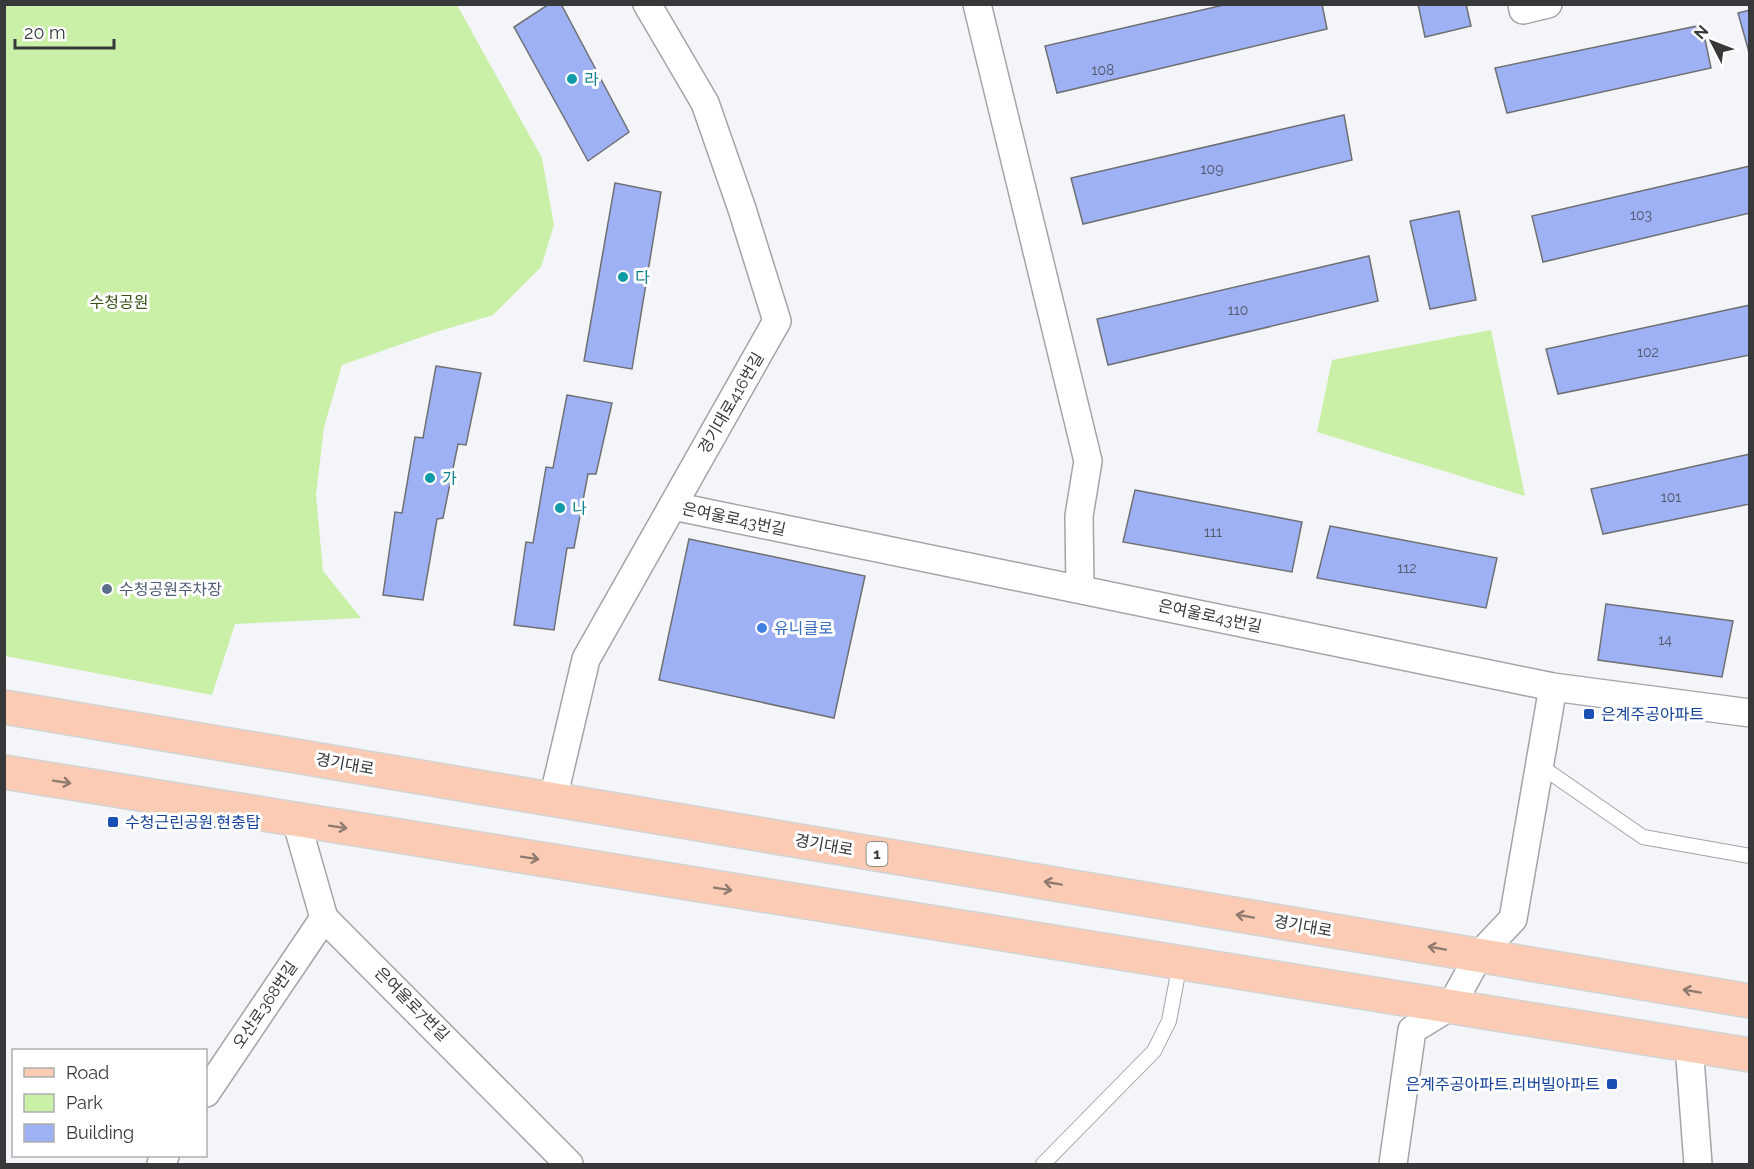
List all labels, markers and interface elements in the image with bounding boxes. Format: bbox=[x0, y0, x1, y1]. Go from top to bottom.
scale bar bbox=[15, 12, 114, 50]
north arrow bbox=[1682, 12, 1742, 72]
text: N bbox=[1690, 21, 1712, 43]
text: 20 m bbox=[24, 22, 66, 43]
house number: 108 bbox=[1092, 62, 1114, 78]
place label: 라 bbox=[584, 70, 599, 89]
marker: 라 bbox=[565, 72, 579, 86]
house number: 109 bbox=[1201, 161, 1223, 177]
house number: 103 bbox=[1630, 207, 1652, 223]
place label: 다 bbox=[635, 268, 650, 287]
marker: 다 bbox=[616, 270, 630, 284]
park label: 수청공원 bbox=[90, 293, 148, 312]
house number: 110 bbox=[1228, 302, 1248, 318]
house number: 102 bbox=[1637, 344, 1659, 360]
street label: 경기대로416번길 bbox=[694, 349, 768, 457]
place label: 가 bbox=[442, 469, 457, 488]
marker: 가 bbox=[423, 471, 437, 485]
house number: 101 bbox=[1661, 489, 1681, 505]
place label: 나 bbox=[572, 499, 587, 518]
street label: 은여울로43번길 bbox=[680, 499, 788, 539]
marker: 나 bbox=[553, 501, 567, 515]
house number: 111 bbox=[1204, 524, 1222, 540]
house number: 112 bbox=[1397, 560, 1417, 576]
place label: 수청공원주차장 bbox=[119, 580, 222, 599]
marker: 수청공원주차장 bbox=[100, 582, 114, 596]
street label: 은여울로43번길 bbox=[1156, 596, 1264, 636]
place label: 유니클로 bbox=[774, 619, 833, 638]
marker: 유니클로 bbox=[755, 621, 769, 635]
house number: 14 bbox=[1658, 632, 1672, 648]
place label: 은계주공아파트 bbox=[1601, 705, 1704, 724]
marker: 은계주공아파트 bbox=[1582, 707, 1596, 721]
street label: 경기대로 bbox=[314, 750, 376, 779]
one-way arrow bbox=[52, 777, 72, 788]
place label: 수청근린공원.현충탑 bbox=[125, 813, 261, 832]
marker: 수청근린공원.현충탑 bbox=[106, 815, 120, 829]
one-way arrow bbox=[327, 821, 347, 832]
street label: 경기대로 bbox=[793, 831, 855, 860]
road number: 1 bbox=[866, 842, 888, 866]
one-way arrow bbox=[520, 852, 540, 863]
one-way arrow bbox=[1044, 878, 1063, 889]
one-way arrow bbox=[712, 883, 732, 894]
one-way arrow bbox=[1236, 910, 1255, 921]
street label: 경기대로 bbox=[1272, 912, 1334, 941]
one-way arrow bbox=[1428, 943, 1448, 954]
street label: 오산로368번길 bbox=[229, 958, 301, 1052]
street label: 은여울로7번길 bbox=[371, 963, 453, 1045]
one-way arrow bbox=[1682, 985, 1702, 996]
legend bbox=[12, 1049, 207, 1157]
text: Road bbox=[66, 1062, 109, 1083]
place label: 은계주공아파트.리버빌아파트 bbox=[1406, 1075, 1600, 1094]
marker: 은계주공아파트.리버빌아파트 bbox=[1605, 1077, 1619, 1091]
text: Park bbox=[66, 1092, 103, 1113]
text: Building bbox=[66, 1122, 134, 1143]

